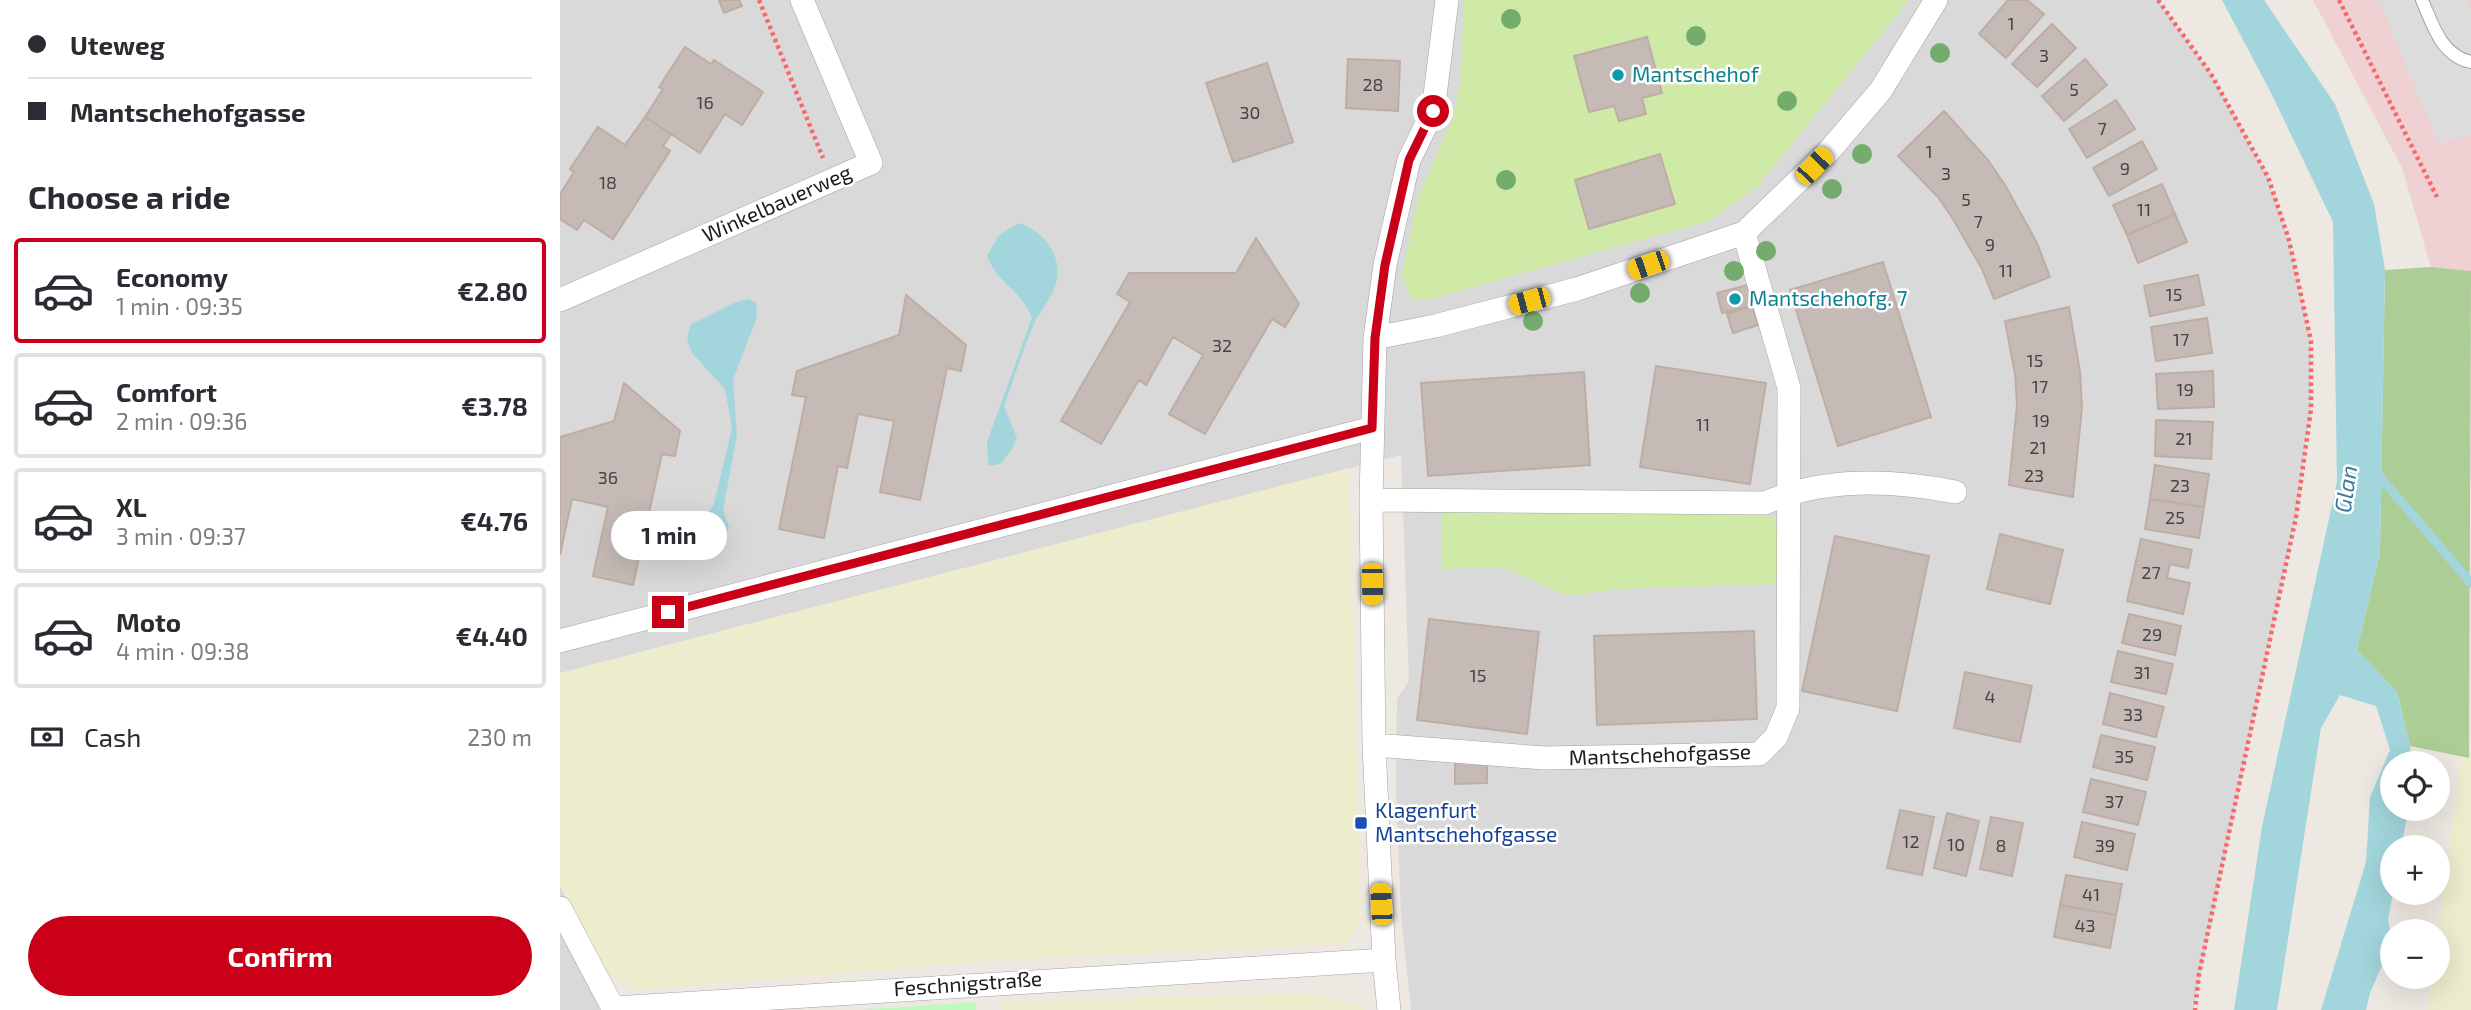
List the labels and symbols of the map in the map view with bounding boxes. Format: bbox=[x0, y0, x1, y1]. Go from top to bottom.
house number: 1 bbox=[2007, 12, 2015, 34]
house number: 3 bbox=[2039, 44, 2049, 66]
place label: Mantschehof bbox=[1632, 61, 1760, 86]
marker: Mantschehof bbox=[1610, 67, 1626, 83]
house number: 28 bbox=[1362, 73, 1384, 95]
house number: 5 bbox=[2069, 78, 2079, 100]
house number: 16 bbox=[696, 91, 714, 113]
route start bbox=[1417, 95, 1449, 127]
house number: 30 bbox=[1240, 101, 1260, 123]
house number: 7 bbox=[2097, 117, 2107, 139]
house number: 1 bbox=[1925, 140, 1933, 162]
car bbox=[1792, 144, 1837, 188]
house number: 9 bbox=[2120, 157, 2130, 179]
street label: Winkelbauerweg bbox=[698, 158, 855, 247]
house number: 3 bbox=[1941, 162, 1951, 184]
house number: 18 bbox=[599, 171, 617, 193]
house number: 5 bbox=[1961, 188, 1971, 210]
house number: 11 bbox=[2137, 198, 2151, 220]
house number: 7 bbox=[1973, 210, 1983, 232]
house number: 9 bbox=[1985, 233, 1995, 255]
car bbox=[1625, 248, 1672, 282]
house number: 11 bbox=[1999, 259, 2013, 281]
house number: 15 bbox=[2166, 283, 2182, 305]
car bbox=[1506, 285, 1553, 317]
place label: Mantschehofg. 7 bbox=[1749, 285, 1908, 310]
marker: Mantschehofg. 7 bbox=[1727, 291, 1743, 307]
house number: 17 bbox=[2173, 328, 2189, 350]
house number: 32 bbox=[1212, 334, 1232, 356]
house number: 15 bbox=[2027, 349, 2043, 371]
house number: 17 bbox=[2032, 375, 2048, 397]
house number: 19 bbox=[2176, 378, 2194, 400]
house number: 19 bbox=[2032, 409, 2050, 431]
house number: 11 bbox=[1696, 413, 1710, 435]
house number: 21 bbox=[2175, 427, 2193, 449]
house number: 21 bbox=[2029, 436, 2047, 458]
water label: Glan bbox=[2328, 463, 2362, 514]
house number: 23 bbox=[2024, 464, 2044, 486]
house number: 36 bbox=[598, 466, 618, 488]
house number: 23 bbox=[2170, 474, 2190, 496]
house number: 25 bbox=[2165, 506, 2185, 528]
callout: 1 min bbox=[610, 510, 726, 560]
house number: 27 bbox=[2141, 561, 2161, 583]
car bbox=[1362, 563, 1383, 605]
route end bbox=[652, 596, 684, 628]
house number: 29 bbox=[2142, 623, 2162, 645]
house number: 31 bbox=[2133, 661, 2151, 683]
house number: 15 bbox=[1470, 664, 1486, 686]
house number: 4 bbox=[1984, 685, 1996, 707]
house number: 33 bbox=[2123, 703, 2143, 725]
street label: Mantschehofgasse bbox=[1568, 738, 1752, 769]
house number: 35 bbox=[2114, 745, 2134, 767]
house number: 37 bbox=[2104, 790, 2124, 812]
place label: Klagenfurt Mantschehofgasse bbox=[1375, 797, 1557, 846]
marker: Klagenfurt Mantschehofgasse bbox=[1353, 815, 1369, 831]
house number: 12 bbox=[1902, 830, 1920, 852]
house number: 10 bbox=[1947, 833, 1965, 855]
house number: 8 bbox=[1996, 834, 2006, 856]
house number: 39 bbox=[2095, 834, 2115, 856]
car bbox=[1370, 882, 1393, 926]
house number: 41 bbox=[2082, 883, 2100, 905]
house number: 43 bbox=[2074, 914, 2096, 936]
street label: Feschnigstraße bbox=[893, 965, 1043, 1000]

